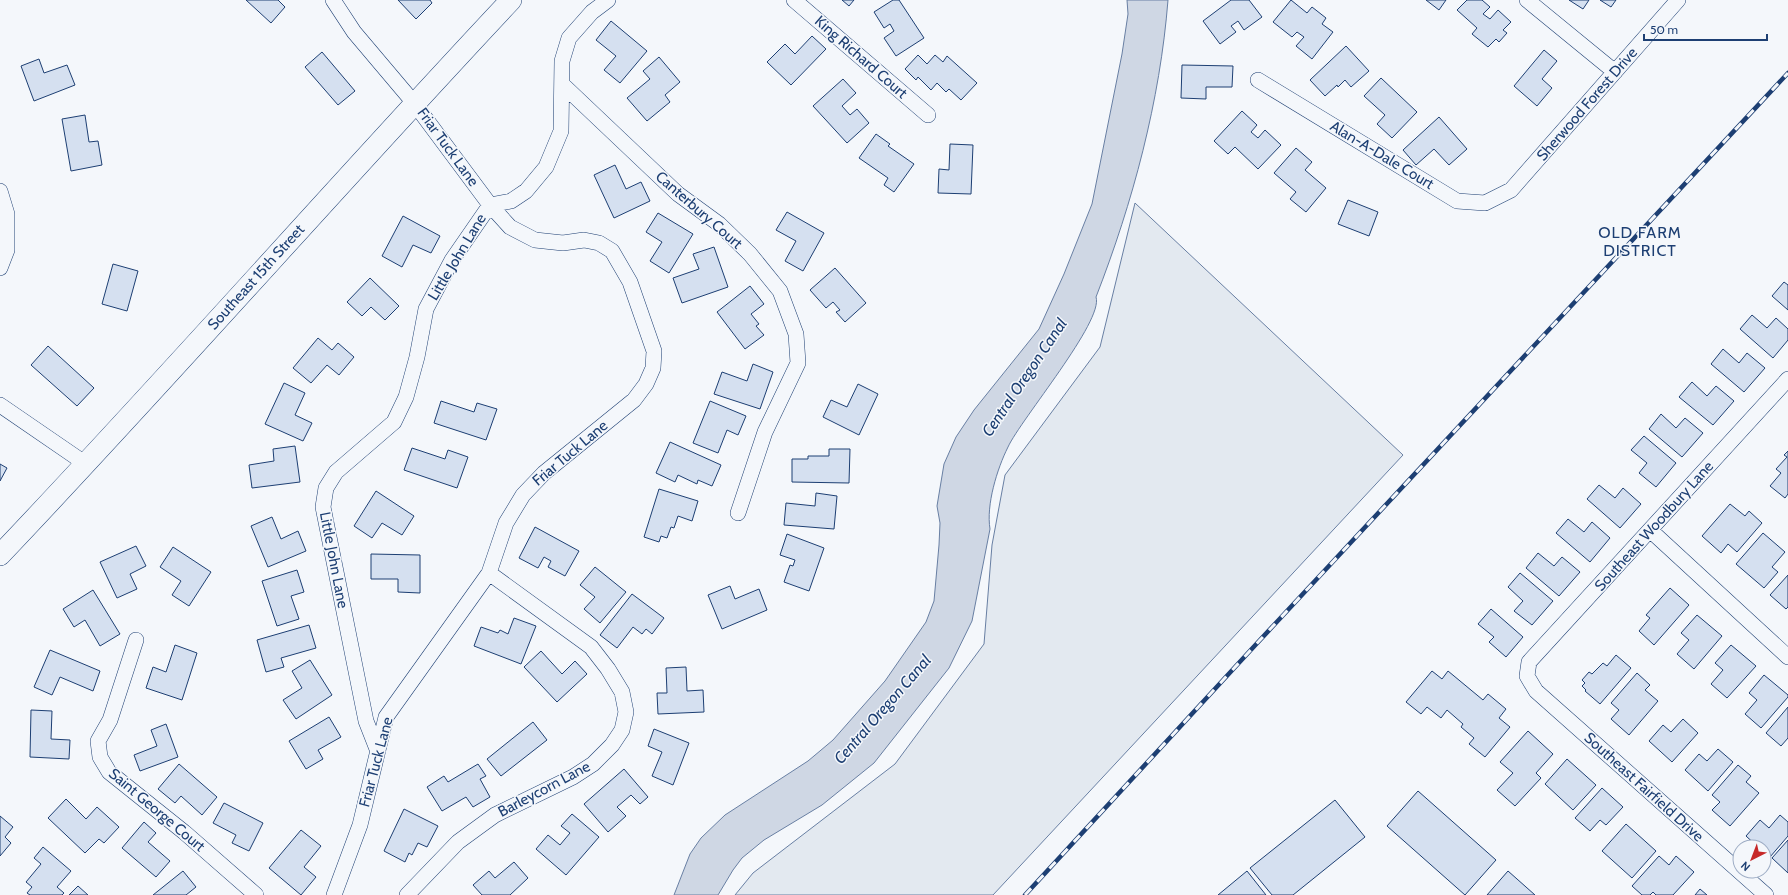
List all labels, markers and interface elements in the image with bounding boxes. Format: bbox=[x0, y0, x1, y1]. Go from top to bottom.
street label: King Richard Court bbox=[811, 12, 911, 102]
scale bar bbox=[1644, 16, 1767, 42]
text: 50 m bbox=[1650, 22, 1678, 37]
street label: Sherwood Forest Drive bbox=[1533, 43, 1641, 164]
street label: Friar Tuck Lane bbox=[413, 104, 483, 190]
street label: Alan-A-Dale Court bbox=[1327, 117, 1437, 193]
street label: Canterbury Court bbox=[652, 167, 746, 253]
street label: Little John Lane bbox=[424, 210, 490, 304]
street label: Southeast 15th Street bbox=[204, 221, 308, 333]
district label: OLD FARM DISTRICT bbox=[1598, 223, 1682, 260]
water label: Central Oregon Canal bbox=[978, 314, 1071, 440]
street label: Friar Tuck Lane bbox=[529, 416, 612, 490]
street label: Southeast Woodbury Lane bbox=[1591, 457, 1717, 595]
street label: Little John Lane bbox=[316, 510, 352, 610]
water label: Central Oregon Canal bbox=[830, 651, 935, 768]
street label: Friar Tuck Lane bbox=[355, 715, 397, 809]
street label: Southeast Fairfield Drive bbox=[1581, 729, 1708, 846]
street label: Barleycorn Lane bbox=[495, 757, 593, 821]
street label: Saint George Court bbox=[105, 765, 209, 855]
north arrow bbox=[1732, 839, 1772, 879]
text: N bbox=[1738, 859, 1753, 874]

